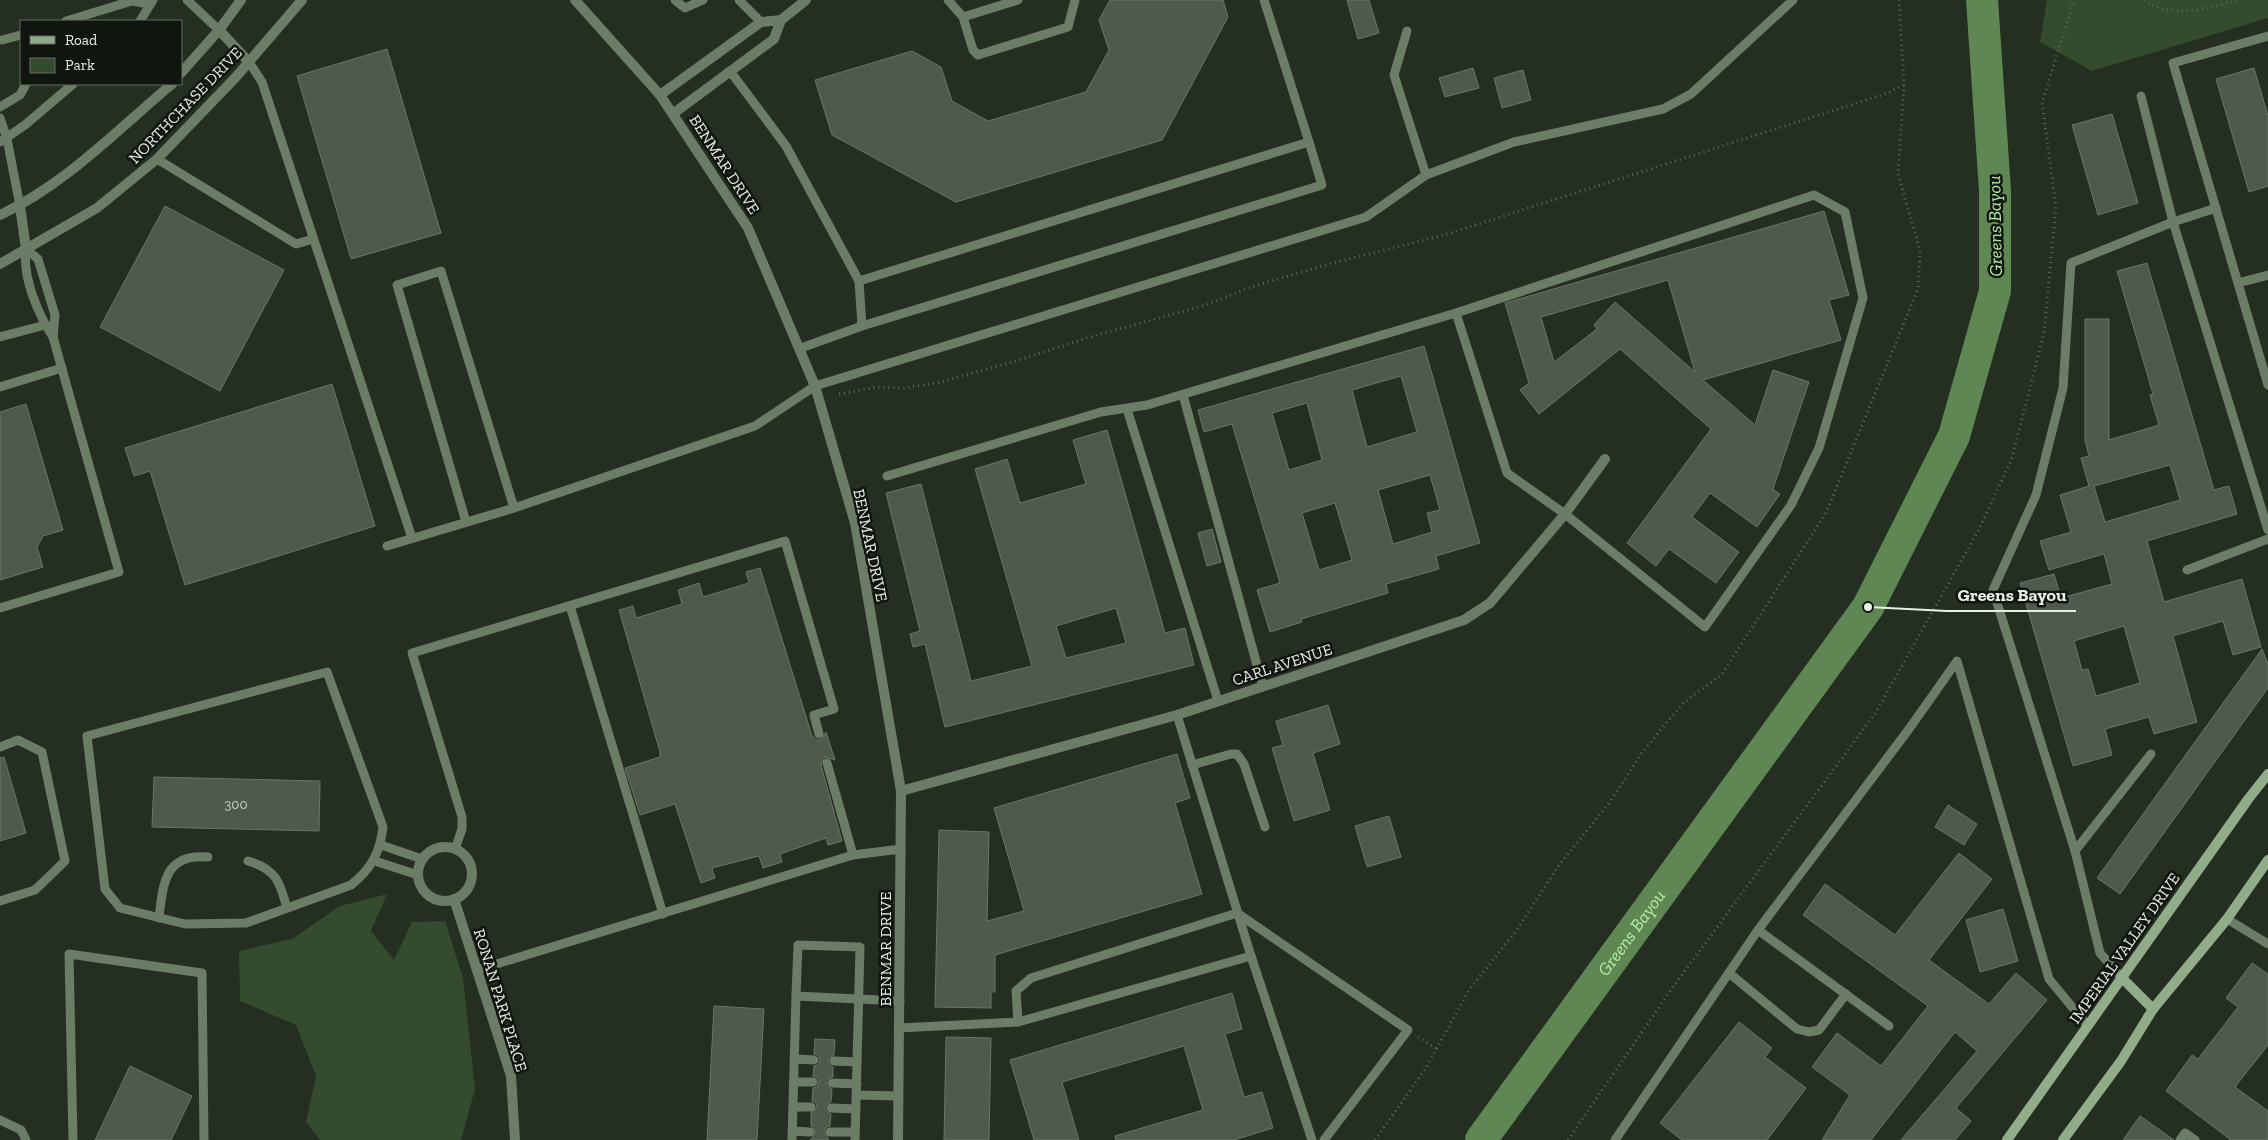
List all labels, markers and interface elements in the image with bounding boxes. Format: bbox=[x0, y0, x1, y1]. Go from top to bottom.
legend bbox=[20, 20, 182, 85]
text: Road bbox=[65, 31, 98, 49]
street label: NORTHCHASE DRIVE bbox=[125, 43, 246, 168]
text: Park bbox=[65, 56, 95, 74]
street label: BENMAR DRIVE bbox=[685, 111, 764, 218]
water label: Greens Bayou bbox=[1983, 175, 2007, 277]
street label: BENMAR DRIVE bbox=[849, 487, 892, 603]
callout: Greens Bayou bbox=[1947, 578, 2076, 611]
text: Greens Bayou bbox=[1957, 584, 2067, 606]
street label: CARL AVENUE bbox=[1230, 639, 1334, 690]
house number: 300 bbox=[225, 796, 247, 813]
street label: IMPERIAL VALLEY DRIVE bbox=[2065, 869, 2184, 1027]
water label: Greens Bayou bbox=[1593, 885, 1670, 980]
street label: BENMAR DRIVE bbox=[876, 892, 895, 1006]
street label: RONAN PARK PLACE bbox=[470, 926, 531, 1074]

